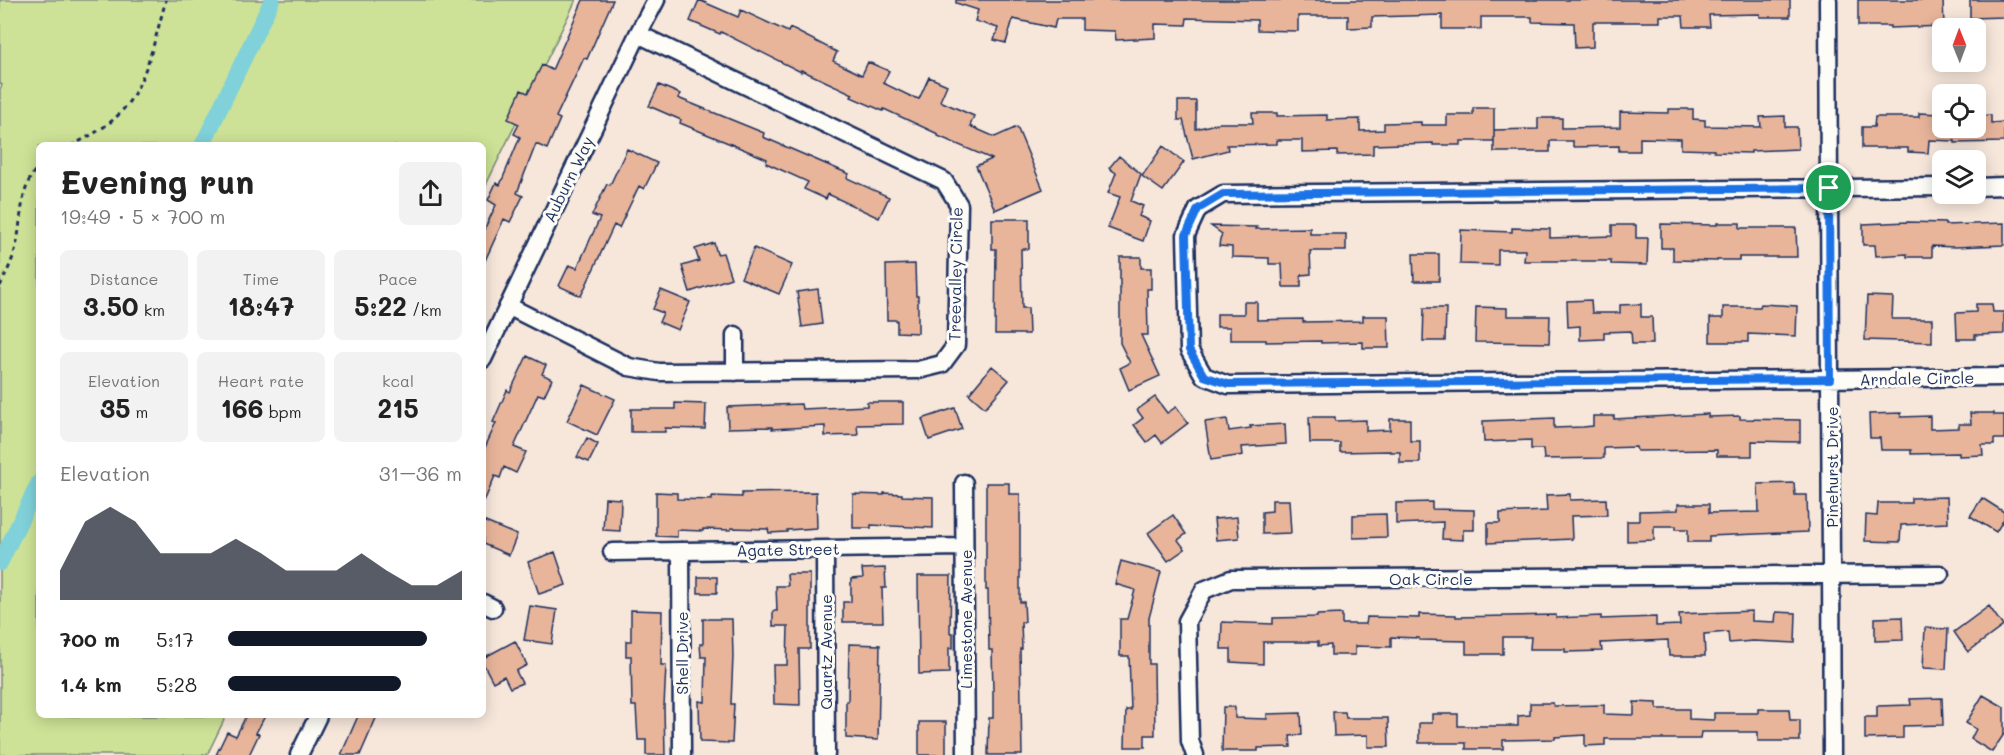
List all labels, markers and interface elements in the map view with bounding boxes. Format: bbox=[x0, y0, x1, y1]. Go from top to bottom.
north arrow bbox=[1932, 18, 1986, 72]
map controls bbox=[1932, 18, 1986, 204]
button: locate bbox=[1932, 84, 1986, 138]
street label: Auburn Way bbox=[538, 133, 598, 225]
button: layers bbox=[1932, 150, 1986, 204]
text: Evening run bbox=[60, 159, 254, 202]
button: share bbox=[399, 162, 462, 225]
pin bbox=[1803, 162, 1854, 213]
icon: arrive bbox=[1812, 171, 1845, 204]
text: 19:49 · 5 × 700 m bbox=[60, 203, 225, 229]
street label: Treevalley Circle bbox=[943, 207, 967, 341]
text: Distance bbox=[90, 268, 158, 289]
text: Time bbox=[243, 268, 279, 289]
text: Pace bbox=[378, 268, 418, 289]
text: 3.50 bbox=[83, 289, 139, 323]
text: 18:47 bbox=[228, 289, 294, 323]
text: 5:22 bbox=[354, 289, 407, 323]
text: km bbox=[139, 299, 165, 320]
text: /km bbox=[407, 299, 442, 320]
street label: Arndale Circle bbox=[1859, 366, 1975, 390]
text: Elevation bbox=[88, 370, 160, 391]
text: Heart rate bbox=[218, 370, 304, 391]
text: kcal bbox=[382, 370, 414, 391]
text: 35 bbox=[100, 391, 130, 425]
text: 166 bbox=[221, 391, 264, 425]
text: 215 bbox=[377, 391, 419, 425]
text: m bbox=[130, 401, 148, 422]
text: bpm bbox=[264, 401, 301, 422]
street label: Pinehurst Drive bbox=[1821, 406, 1842, 528]
text: Elevation bbox=[60, 460, 150, 486]
text: 31–36 m bbox=[379, 460, 462, 486]
street label: Agate Street bbox=[736, 538, 840, 560]
street label: Limestone Avenue bbox=[955, 549, 976, 689]
street label: Oak Circle bbox=[1389, 568, 1473, 589]
street label: Quartz Avenue bbox=[815, 594, 836, 710]
street label: Shell Drive bbox=[671, 611, 692, 695]
text: 700 m bbox=[60, 626, 120, 652]
text: 5:17 bbox=[156, 626, 194, 652]
text: 1.4 km bbox=[60, 671, 122, 697]
text: 5:28 bbox=[156, 671, 197, 697]

